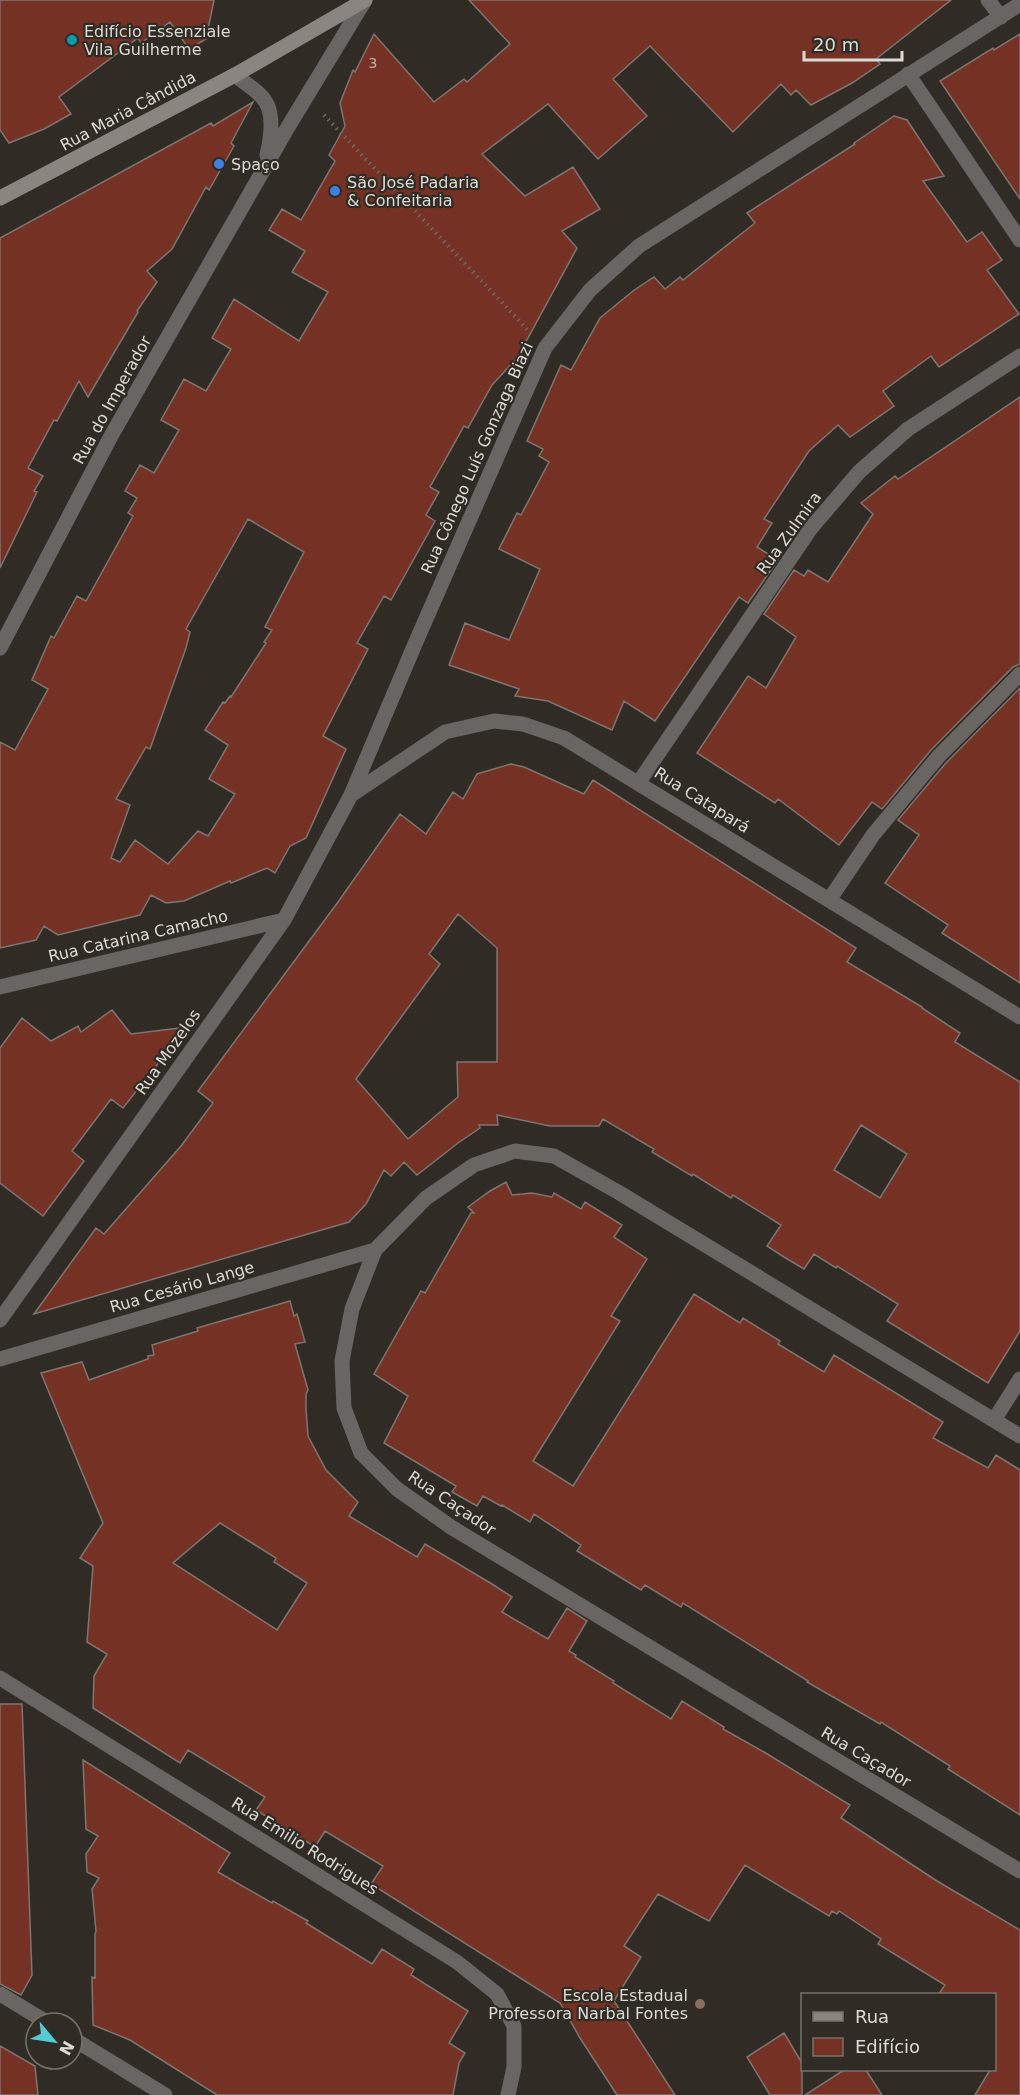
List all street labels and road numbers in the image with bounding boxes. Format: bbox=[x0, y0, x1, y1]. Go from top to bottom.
street label: Rua Maria Cândida bbox=[57, 67, 199, 155]
street label: Rua do Imperador bbox=[69, 332, 155, 467]
street label: Rua Cônego Luís Gonzaga Biazi bbox=[417, 339, 537, 577]
street label: Rua Zulmira bbox=[753, 488, 825, 578]
street label: Rua Catapará bbox=[651, 763, 753, 837]
street label: Rua Catarina Camacho bbox=[46, 906, 230, 966]
street label: Rua Mozelos bbox=[132, 1006, 204, 1098]
street label: Rua Cesário Lange bbox=[108, 1257, 256, 1317]
street label: Rua Caçador bbox=[405, 1467, 500, 1539]
street label: Rua Caçador bbox=[818, 1723, 915, 1792]
street label: Rua Emilio Rodrigues bbox=[228, 1793, 382, 1899]

